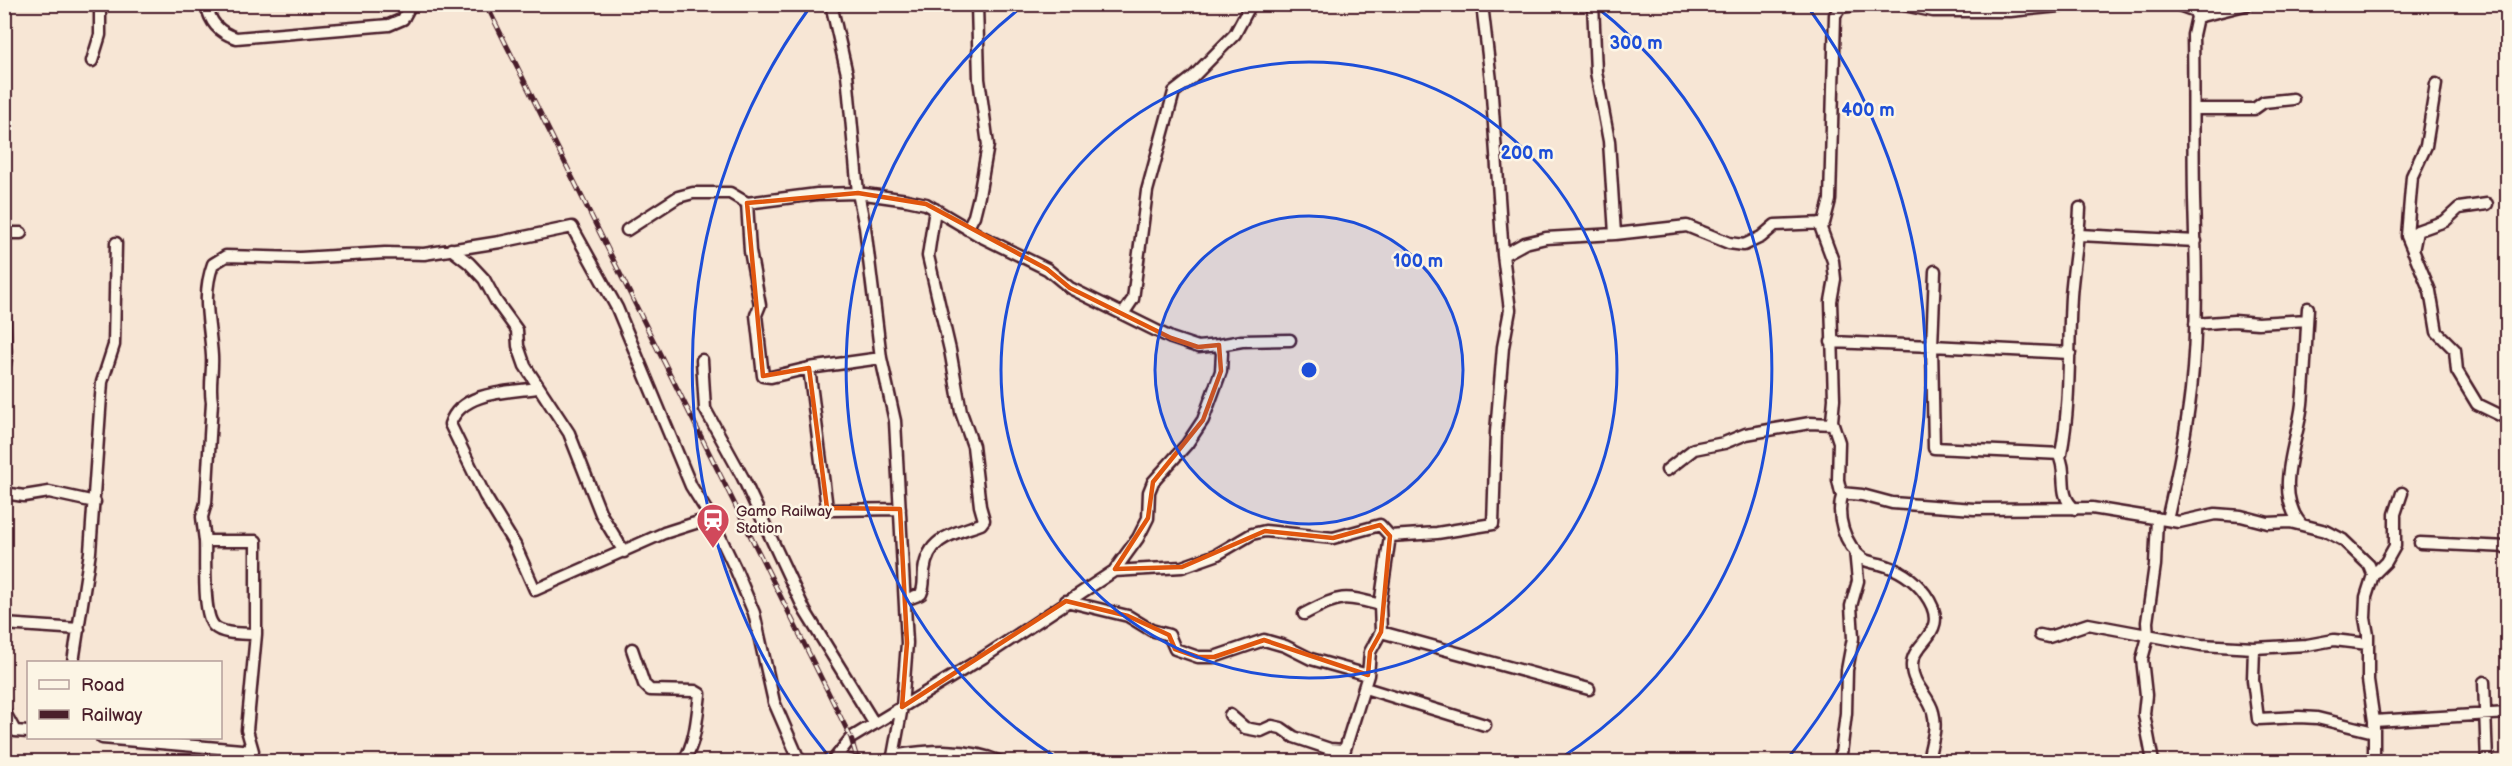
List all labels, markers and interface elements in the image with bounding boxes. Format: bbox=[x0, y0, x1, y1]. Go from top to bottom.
text: 300 m bbox=[1609, 33, 1663, 54]
text: 400 m bbox=[1841, 100, 1895, 121]
text: 200 m bbox=[1500, 143, 1554, 164]
text: 100 m bbox=[1393, 251, 1443, 272]
centre of rings bbox=[1299, 360, 1319, 380]
station icon: Gamo Railway Station bbox=[695, 502, 731, 549]
place label: Gamo Railway Station bbox=[736, 502, 832, 538]
legend bbox=[27, 661, 222, 739]
text: Road bbox=[81, 675, 125, 696]
text: Railway bbox=[81, 705, 143, 726]

